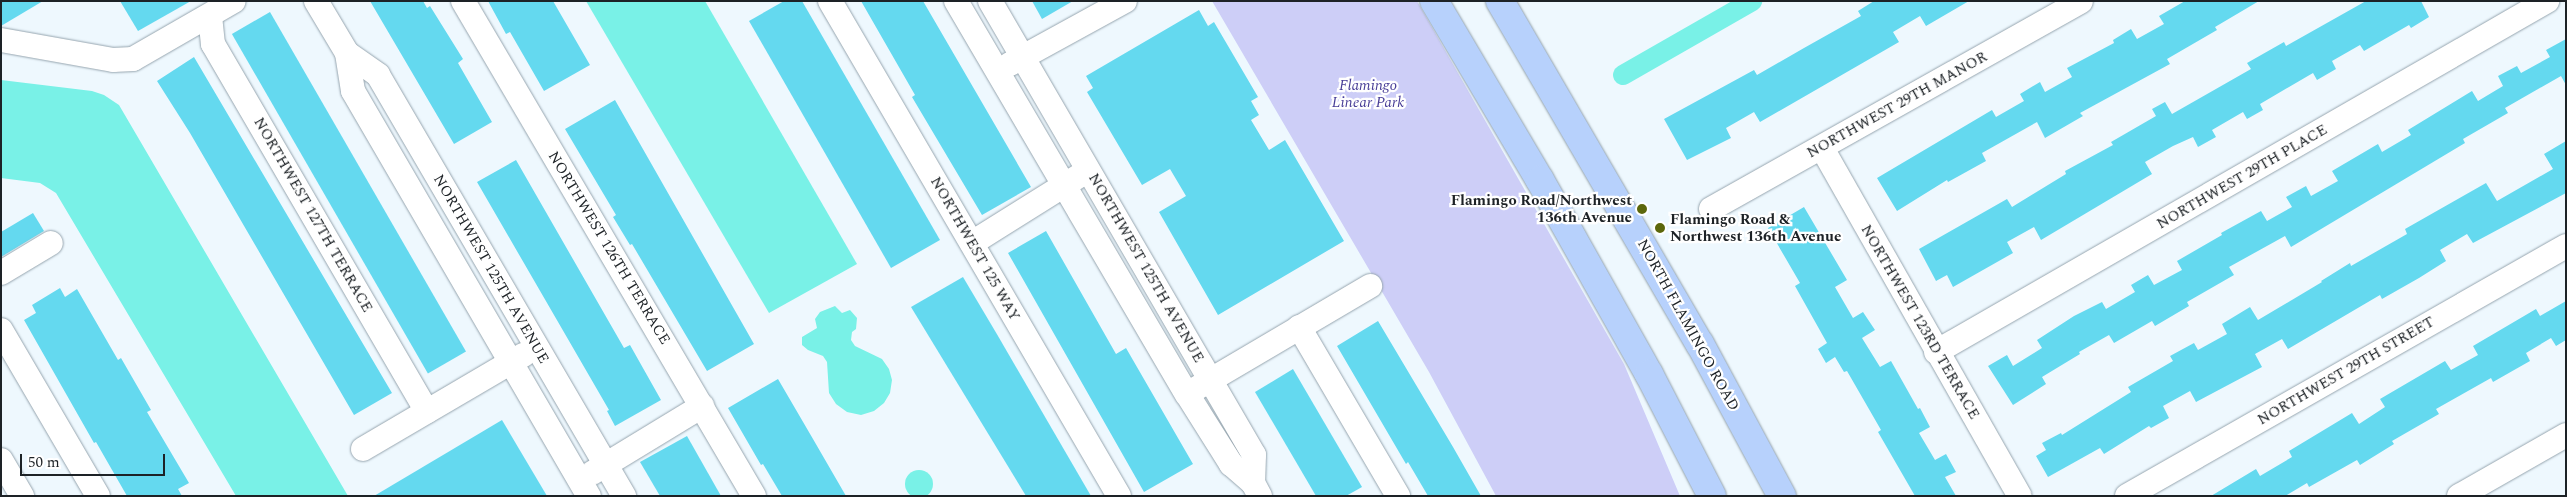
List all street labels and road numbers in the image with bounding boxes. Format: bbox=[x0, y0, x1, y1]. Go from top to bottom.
street label: NORTHWEST 29TH MANOR bbox=[1804, 48, 1990, 162]
street label: NORTHWEST 127TH TERRACE bbox=[250, 114, 376, 316]
street label: NORTHWEST 29TH PLACE bbox=[2154, 121, 2330, 233]
street label: NORTHWEST 126TH TERRACE bbox=[544, 148, 674, 348]
street label: NORTHWEST 125TH AVENUE bbox=[1084, 170, 1208, 366]
street label: NORTHWEST 125TH AVENUE bbox=[429, 171, 553, 367]
street label: NORTHWEST 125 WAY bbox=[926, 174, 1024, 324]
street label: NORTHWEST 123RD TERRACE bbox=[1857, 222, 1983, 422]
street label: NORTH FLAMINGO ROAD bbox=[1633, 236, 1743, 414]
street label: NORTHWEST 29TH STREET bbox=[2254, 313, 2438, 429]

